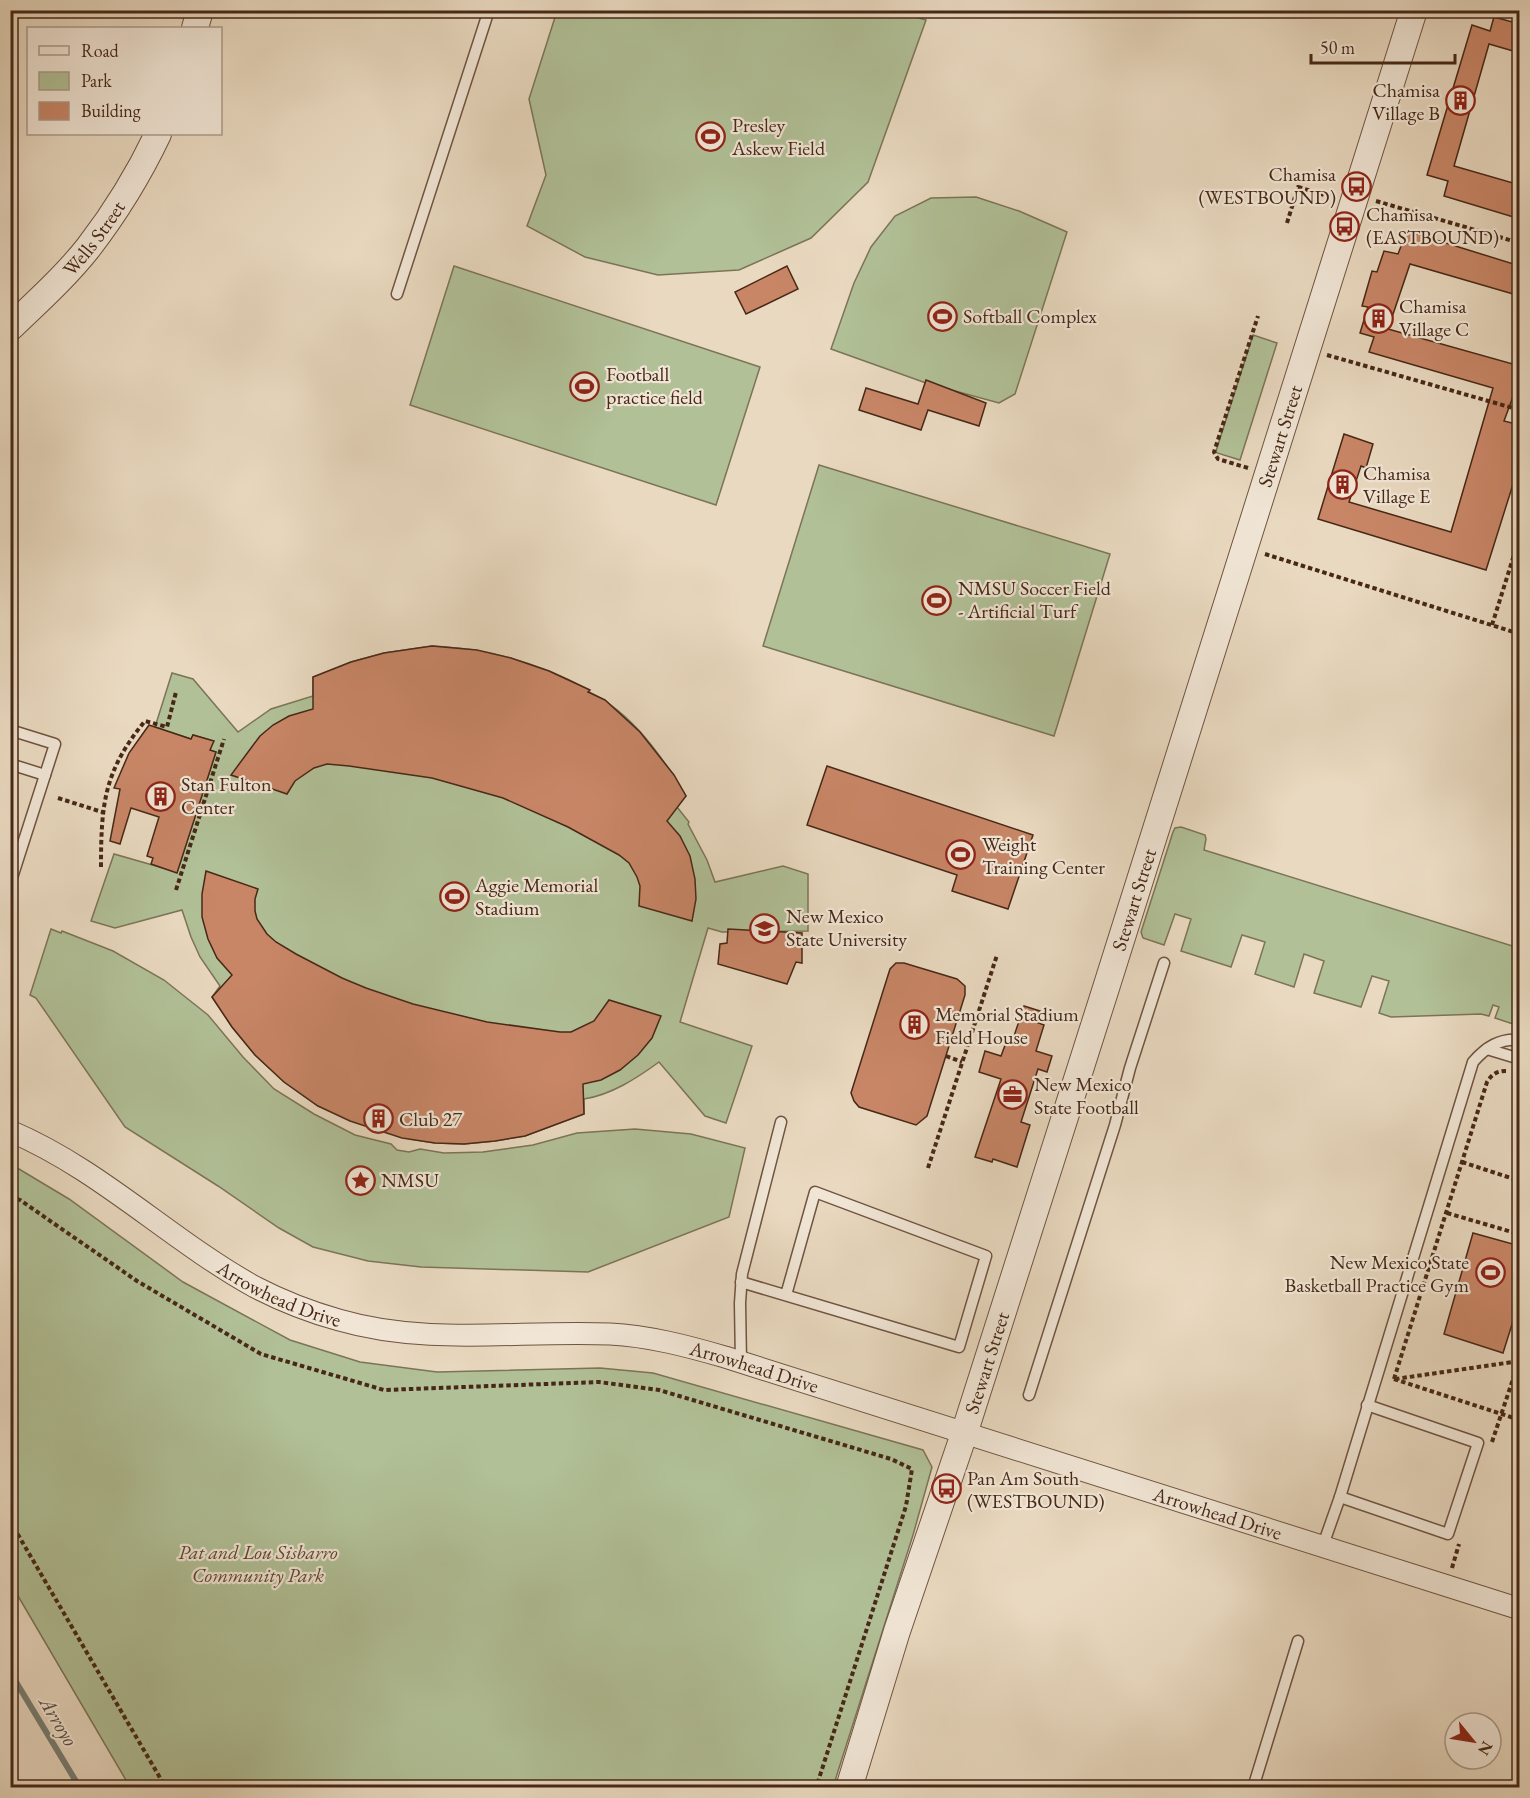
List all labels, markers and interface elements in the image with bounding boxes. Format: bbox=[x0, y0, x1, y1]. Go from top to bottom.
legend bbox=[27, 27, 222, 135]
scale bar bbox=[1311, 27, 1455, 65]
text: 50 m bbox=[1320, 36, 1355, 59]
text: Road bbox=[81, 39, 120, 62]
text: Park bbox=[81, 69, 112, 92]
place label: Chamisa Village B bbox=[1372, 77, 1440, 126]
building icon: Chamisa Village B bbox=[1445, 85, 1477, 117]
text: Building bbox=[81, 99, 141, 122]
place label: Presley Askew Field bbox=[731, 112, 826, 161]
sports icon: Presley Askew Field bbox=[695, 121, 727, 153]
place label: Chamisa (WESTBOUND) bbox=[1198, 161, 1336, 210]
bus stop icon: Chamisa (WESTBOUND) bbox=[1341, 170, 1373, 202]
street label: Wells Street bbox=[57, 195, 131, 282]
place label: Chamisa (EASTBOUND) bbox=[1366, 201, 1499, 250]
bus stop icon: Chamisa (EASTBOUND) bbox=[1329, 210, 1361, 242]
place label: Chamisa Village C bbox=[1399, 293, 1469, 342]
sports icon: Softball Complex bbox=[926, 300, 958, 332]
building icon: Chamisa Village C bbox=[1362, 302, 1394, 334]
place label: Softball Complex bbox=[963, 303, 1097, 329]
place label: Football practice field bbox=[606, 361, 704, 410]
sports icon: Football practice field bbox=[569, 370, 601, 402]
street label: Stewart Street bbox=[1252, 381, 1308, 490]
place label: Chamisa Village E bbox=[1363, 460, 1430, 509]
building icon: Chamisa Village E bbox=[1326, 469, 1358, 501]
place label: NMSU Soccer Field - Artificial Turf bbox=[958, 575, 1112, 624]
sports icon: NMSU Soccer Field - Artificial Turf bbox=[921, 584, 953, 616]
place label: Stan Fulton Center bbox=[181, 771, 272, 820]
building icon: Stan Fulton Center bbox=[144, 780, 176, 812]
place label: Weight Training Center bbox=[982, 831, 1105, 880]
sports icon: Weight Training Center bbox=[945, 839, 977, 871]
street label: Stewart Street bbox=[1106, 845, 1162, 954]
place label: Aggie Memorial Stadium bbox=[474, 872, 598, 921]
sports icon: Aggie Memorial Stadium bbox=[438, 880, 470, 912]
place label: New Mexico State University bbox=[786, 903, 907, 952]
school or university icon: New Mexico State University bbox=[749, 912, 781, 944]
place label: Memorial Stadium Field House bbox=[935, 1001, 1079, 1050]
building icon: Memorial Stadium Field House bbox=[898, 1009, 930, 1041]
place label: New Mexico State Football bbox=[1034, 1071, 1139, 1120]
office icon: New Mexico State Football bbox=[997, 1079, 1029, 1111]
building icon: Club 27 bbox=[362, 1103, 394, 1135]
place label: Club 27 bbox=[399, 1106, 462, 1132]
place icon: NMSU bbox=[344, 1164, 376, 1196]
place label: NMSU bbox=[381, 1167, 439, 1193]
place label: New Mexico State Basketball Practice Gym bbox=[1284, 1249, 1469, 1298]
street label: Arrowhead Drive bbox=[211, 1254, 344, 1333]
sports icon: New Mexico State Basketball Practice Gym bbox=[1474, 1257, 1506, 1289]
street label: Stewart Street bbox=[958, 1308, 1015, 1417]
street label: Arrowhead Drive bbox=[686, 1335, 822, 1399]
place label: Pan Am South (WESTBOUND) bbox=[967, 1465, 1105, 1514]
bus stop icon: Pan Am South (WESTBOUND) bbox=[930, 1473, 962, 1505]
street label: Arrowhead Drive bbox=[1149, 1480, 1285, 1546]
park label: Pat and Lou Sisbarro Community Park bbox=[178, 1539, 338, 1588]
water label: Arroyo bbox=[33, 1689, 84, 1751]
north arrow bbox=[1443, 1711, 1503, 1771]
text: N bbox=[1473, 1737, 1498, 1759]

